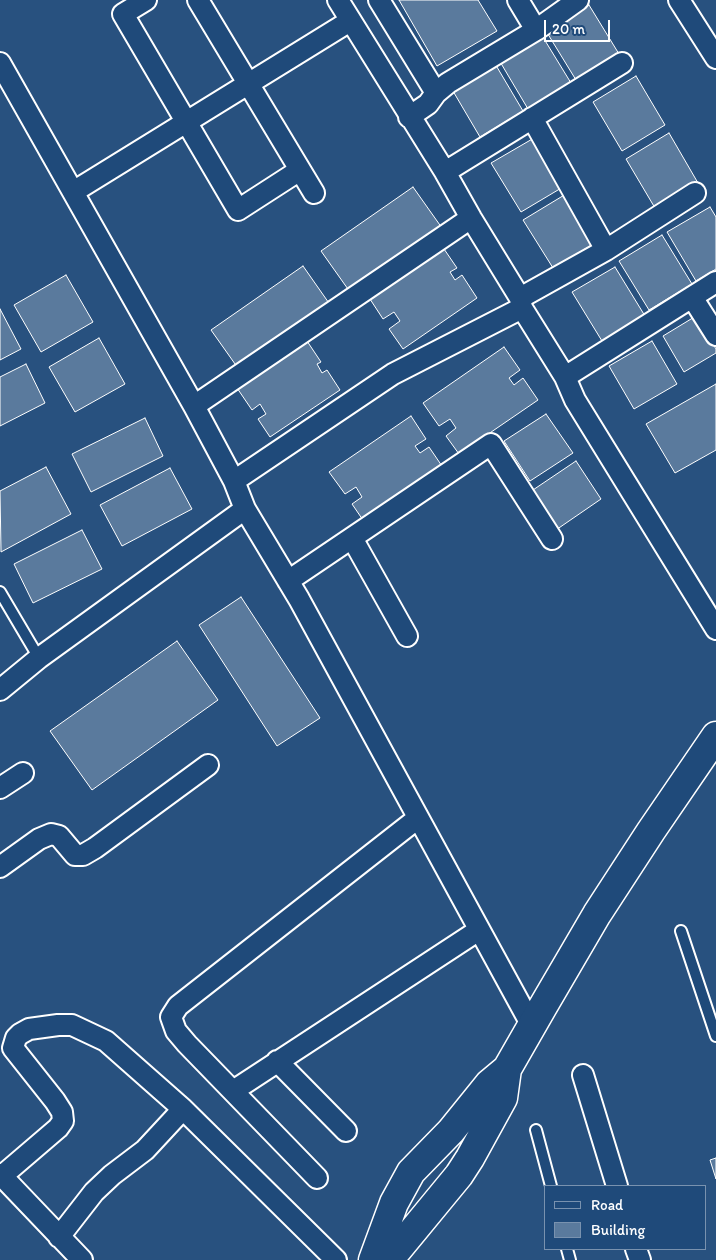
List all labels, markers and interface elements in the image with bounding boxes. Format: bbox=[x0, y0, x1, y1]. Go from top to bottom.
scale bar bbox=[546, 10, 612, 42]
text: 20 m bbox=[552, 20, 585, 38]
legend bbox=[544, 1185, 706, 1250]
text: Road bbox=[591, 1196, 623, 1214]
text: Building bbox=[591, 1221, 645, 1239]

